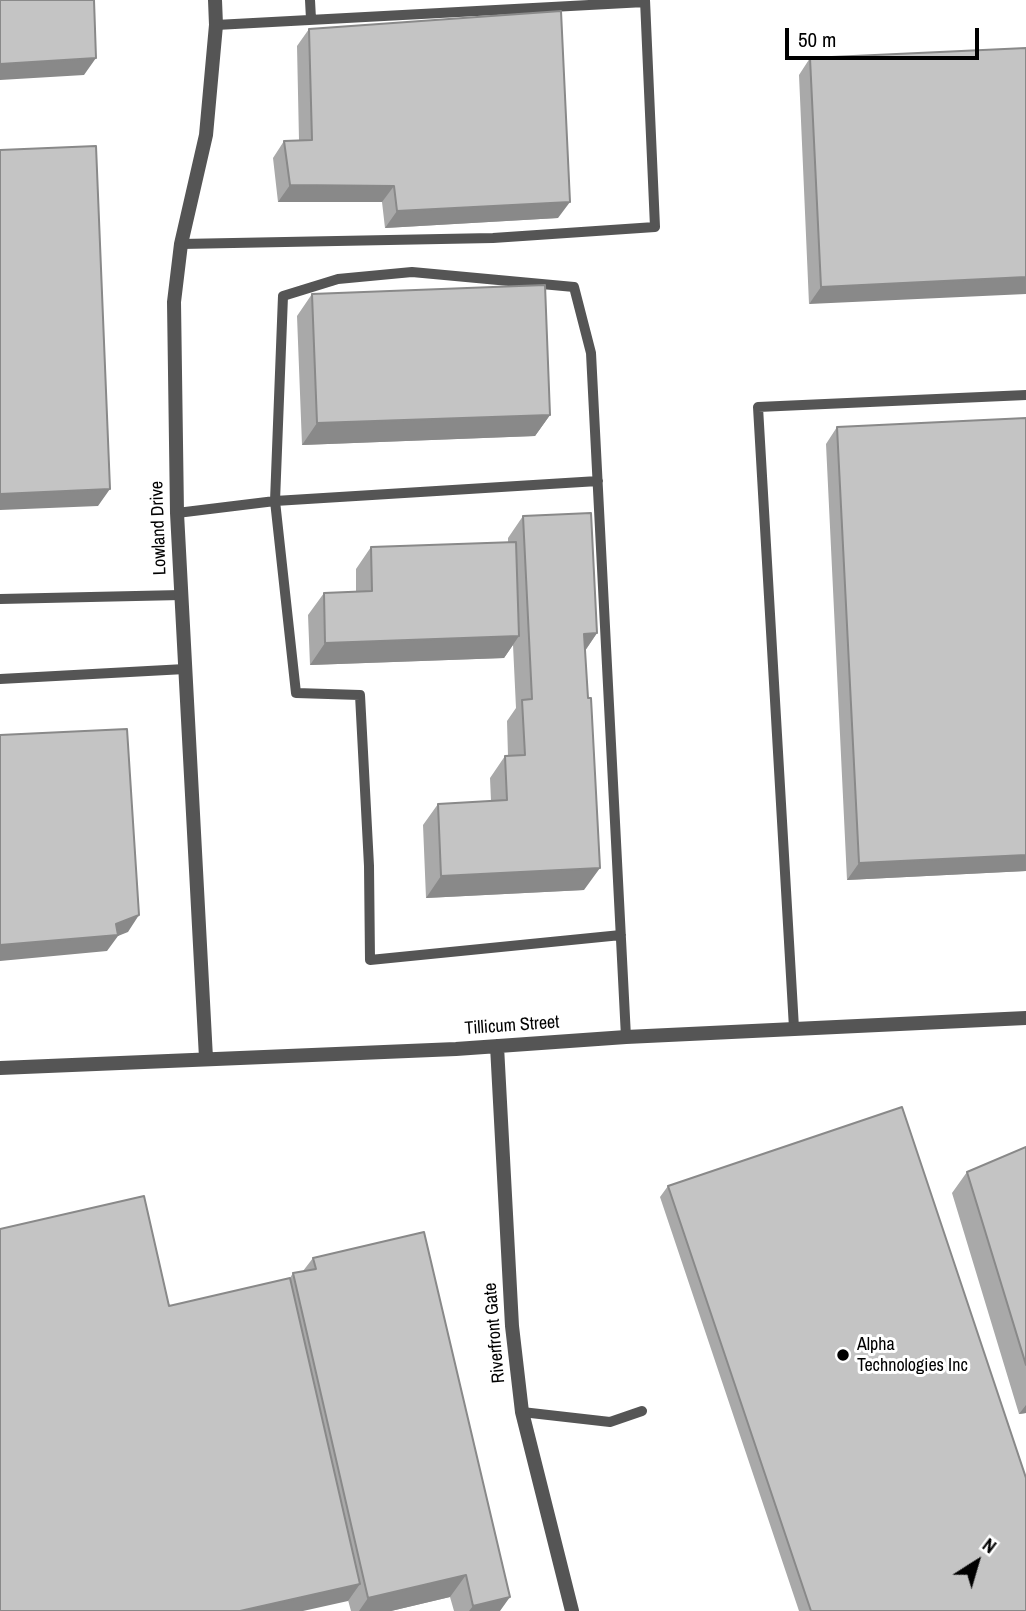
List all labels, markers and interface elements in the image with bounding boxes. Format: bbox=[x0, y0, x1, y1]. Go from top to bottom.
scale bar bbox=[788, 14, 982, 58]
text: 50 m bbox=[798, 25, 836, 54]
street label: Lowland Drive bbox=[147, 480, 171, 576]
street label: Tillicum Street bbox=[464, 1012, 560, 1040]
street label: Riverfront Gate bbox=[480, 1282, 510, 1384]
place label: Alpha Technologies Inc bbox=[857, 1334, 968, 1376]
marker: Alpha Technologies Inc bbox=[835, 1347, 851, 1363]
north arrow bbox=[942, 1527, 1012, 1597]
text: N bbox=[977, 1531, 1002, 1559]

